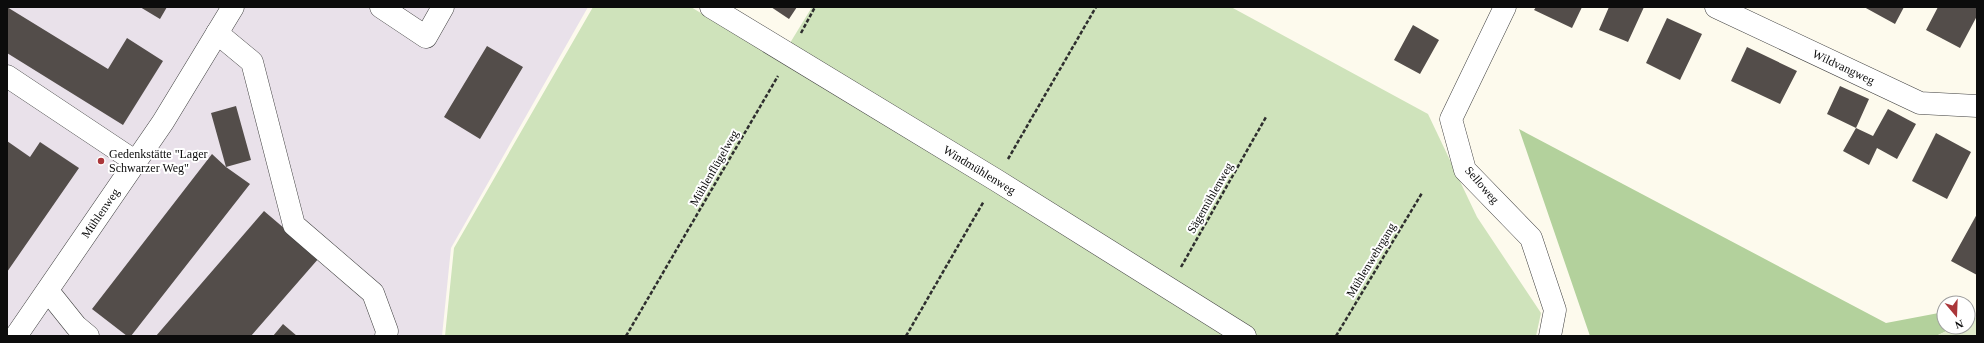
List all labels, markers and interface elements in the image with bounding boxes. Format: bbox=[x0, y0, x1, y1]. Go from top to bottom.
street label: Wildvangweg bbox=[1810, 46, 1877, 88]
street label: Mühlenflügelweg bbox=[687, 128, 741, 208]
street label: Windmühlenweg bbox=[941, 143, 1018, 197]
place label: Gedenkstätte "Lager Schwarzer Weg" bbox=[109, 147, 208, 175]
marker: Gedenkstätte "Lager Schwarzer Weg" bbox=[96, 156, 106, 166]
street label: Sägemühlenweg bbox=[1184, 160, 1236, 236]
street label: Selloweg bbox=[1462, 164, 1502, 206]
street label: Mühlenweg bbox=[78, 186, 122, 241]
street label: Mühlenwehrgang bbox=[1343, 220, 1399, 300]
north arrow bbox=[1936, 295, 1976, 335]
text: N bbox=[1953, 317, 1965, 331]

